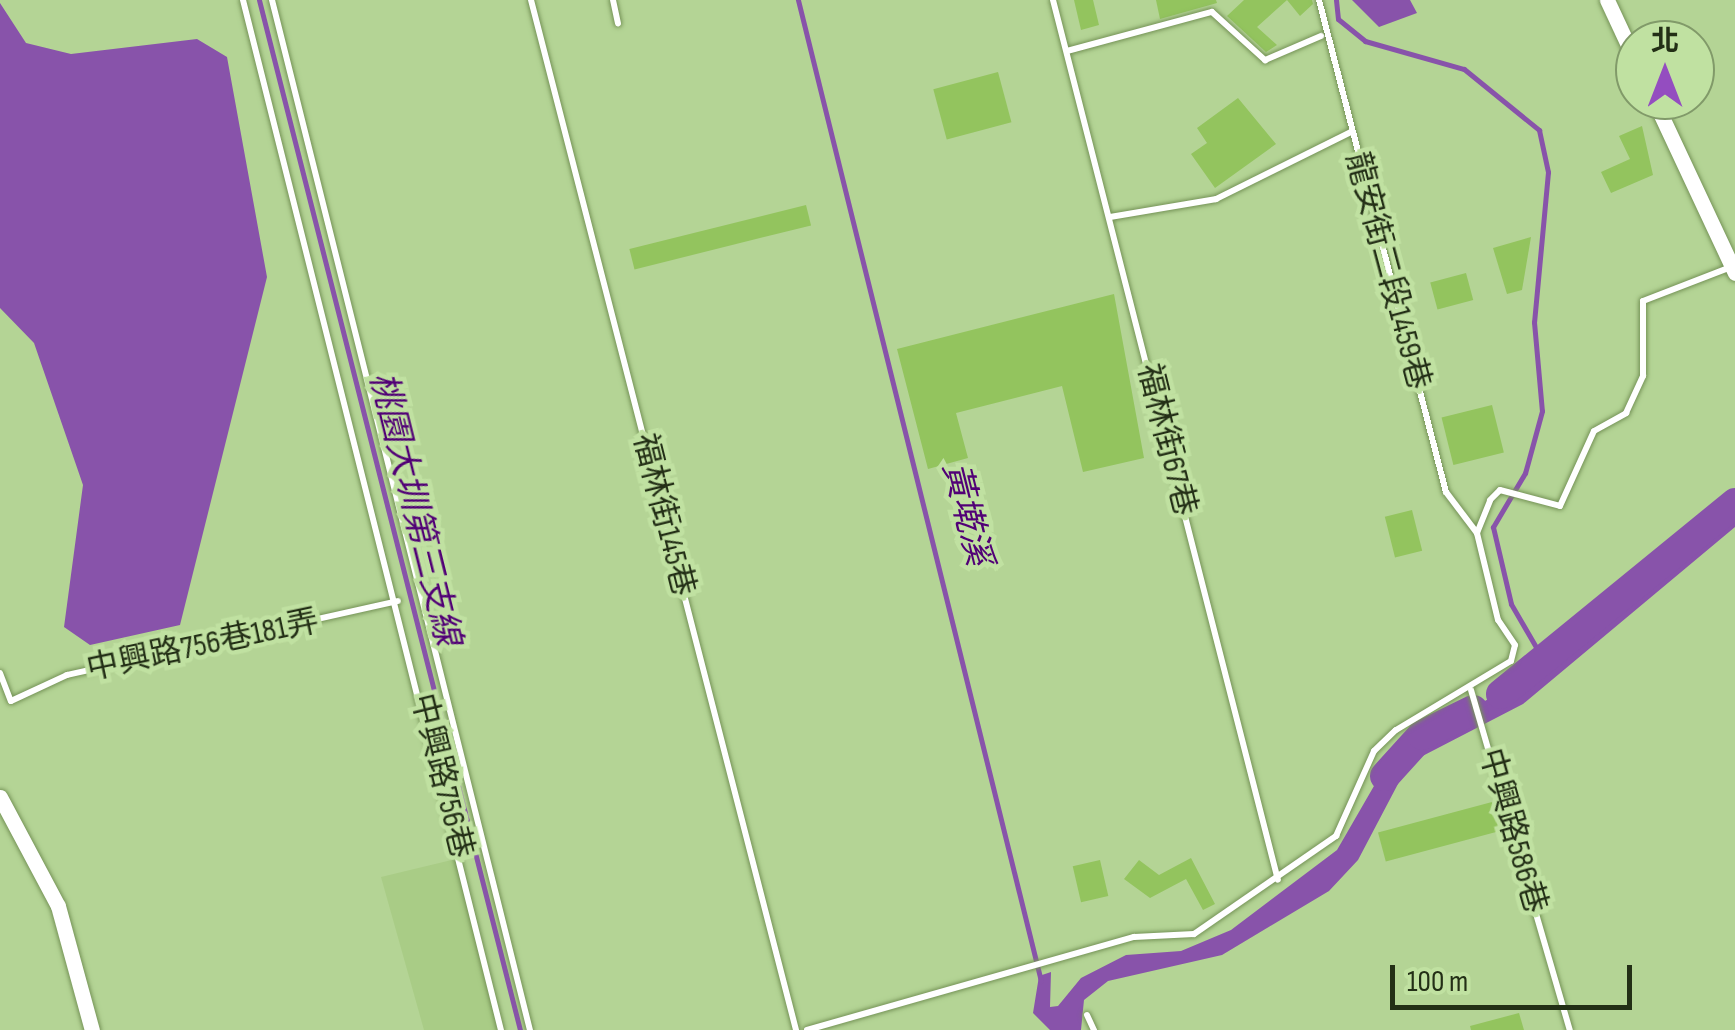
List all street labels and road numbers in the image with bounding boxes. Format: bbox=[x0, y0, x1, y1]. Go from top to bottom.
street label: 龍安街二段1459巷 bbox=[1337, 148, 1437, 394]
street label: 福林街67巷 bbox=[1129, 360, 1203, 520]
street label: 福林街145巷 bbox=[624, 430, 702, 600]
street label: 中興路756巷181弄 bbox=[84, 603, 322, 689]
street label: 中興路756巷 bbox=[402, 690, 480, 862]
street label: 中興路586巷 bbox=[1470, 745, 1554, 917]

